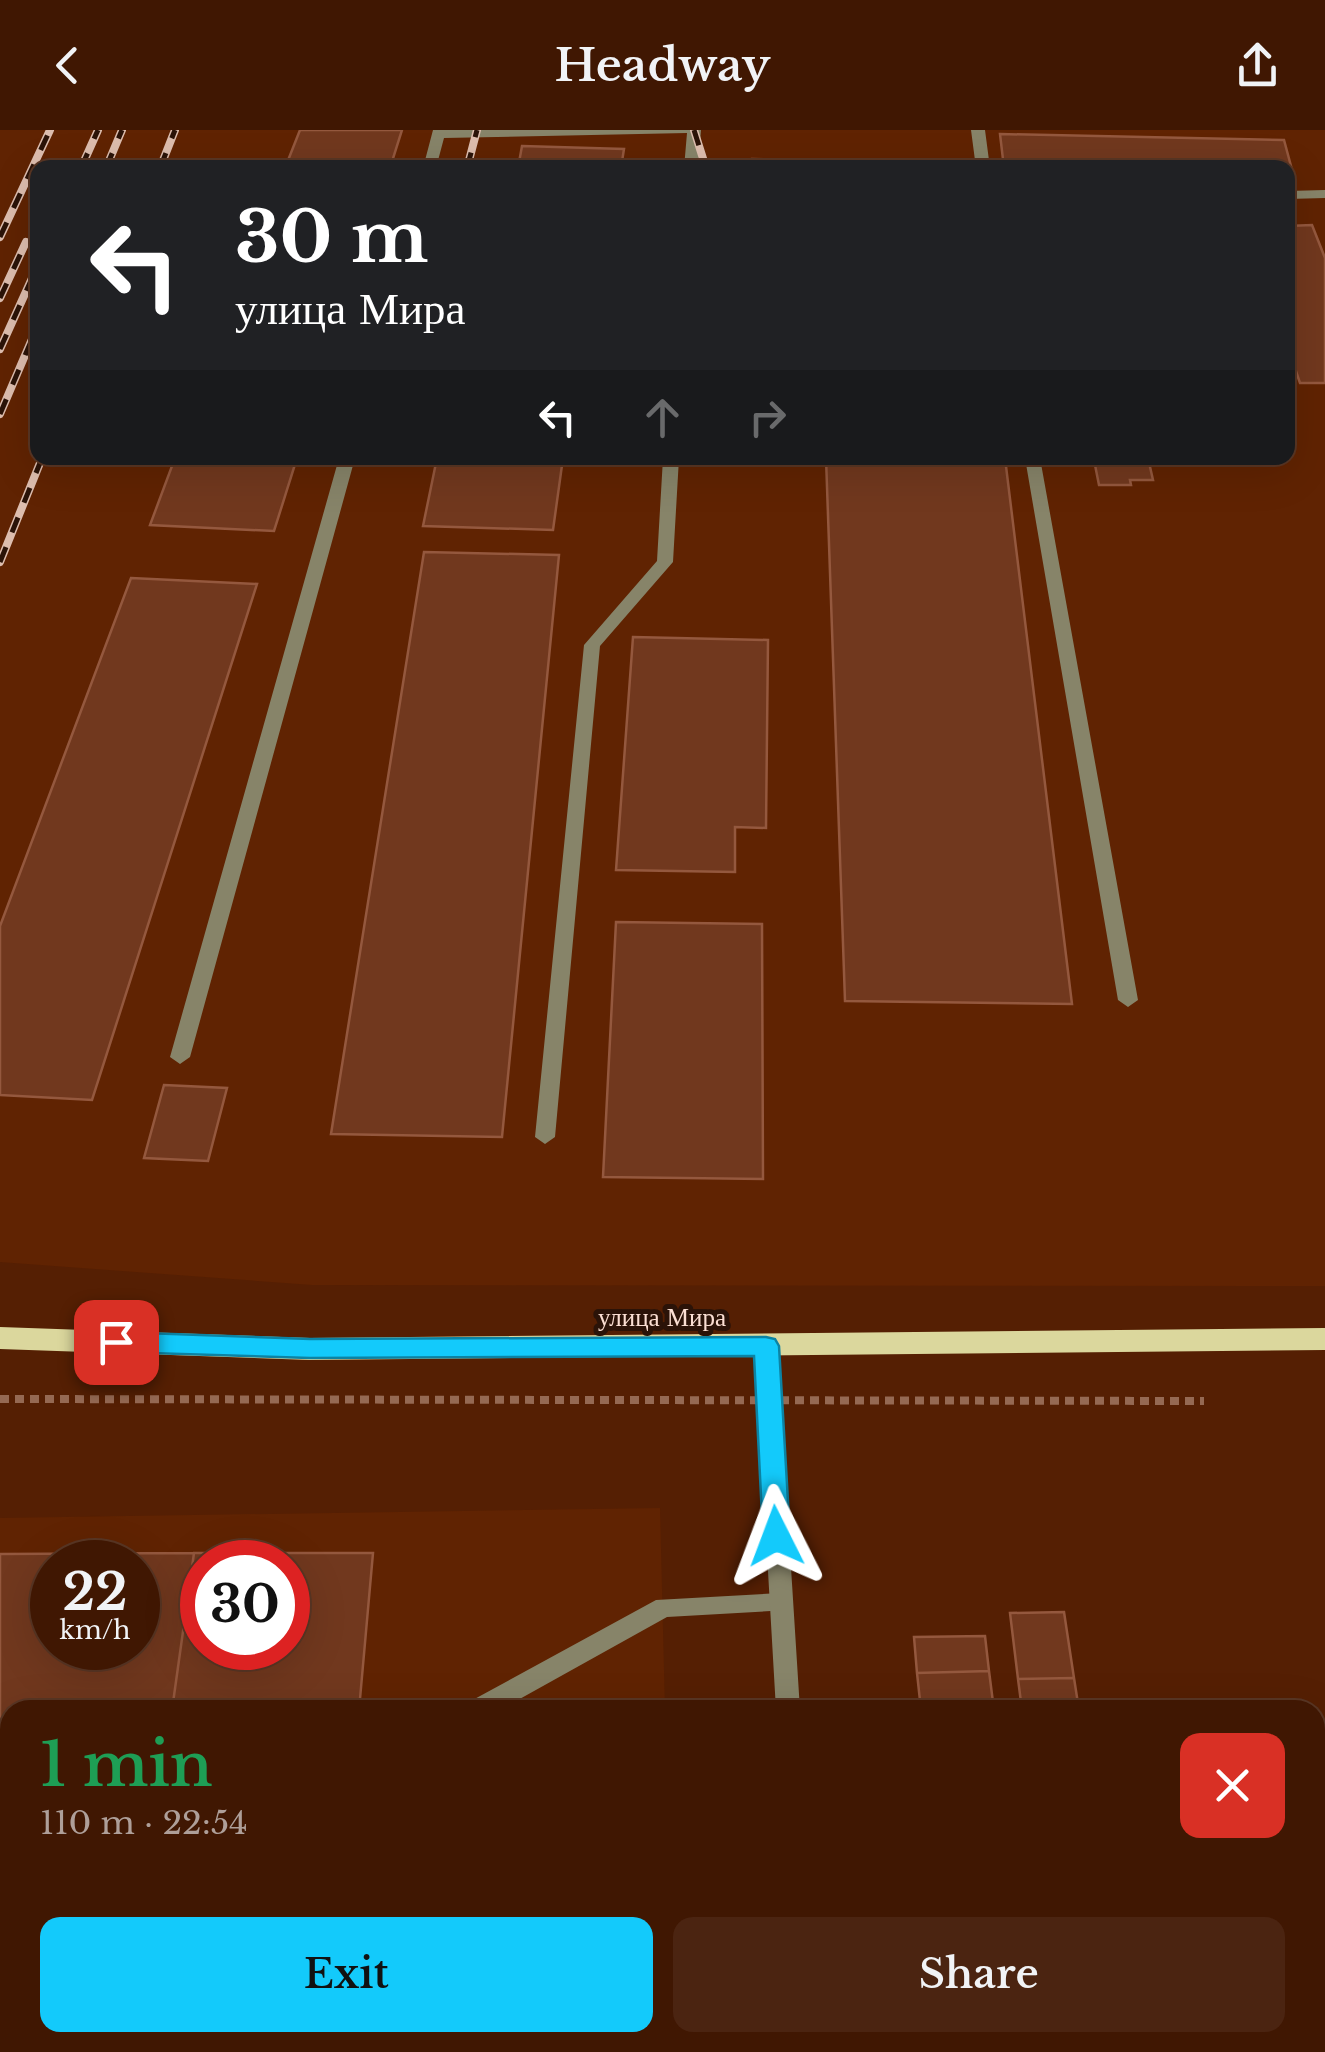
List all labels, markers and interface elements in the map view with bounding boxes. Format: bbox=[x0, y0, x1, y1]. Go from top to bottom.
text: Headway bbox=[554, 37, 771, 93]
icon: back bbox=[40, 38, 95, 93]
icon: share bbox=[1230, 38, 1285, 93]
text: 30 m bbox=[235, 194, 428, 281]
icon: left bbox=[70, 200, 200, 330]
text: улица Мира bbox=[235, 280, 466, 336]
icon: left bbox=[530, 390, 585, 445]
icon: ahead bbox=[635, 390, 690, 445]
icon: right bbox=[740, 390, 795, 445]
pin bbox=[74, 1300, 159, 1385]
street label: улица Мира bbox=[598, 1302, 726, 1333]
icon: arrive bbox=[89, 1315, 144, 1370]
position arrow bbox=[724, 1484, 828, 1588]
speed limit sign: 30 bbox=[180, 1540, 310, 1670]
text: 22 bbox=[62, 1561, 128, 1624]
text: km/h bbox=[60, 1615, 130, 1646]
text: 1 min bbox=[40, 1728, 213, 1802]
button: close bbox=[1180, 1733, 1285, 1838]
text: 110 m · 22:54 bbox=[40, 1803, 248, 1843]
button: Exit bbox=[40, 1917, 653, 2032]
button: Share bbox=[673, 1917, 1285, 2032]

